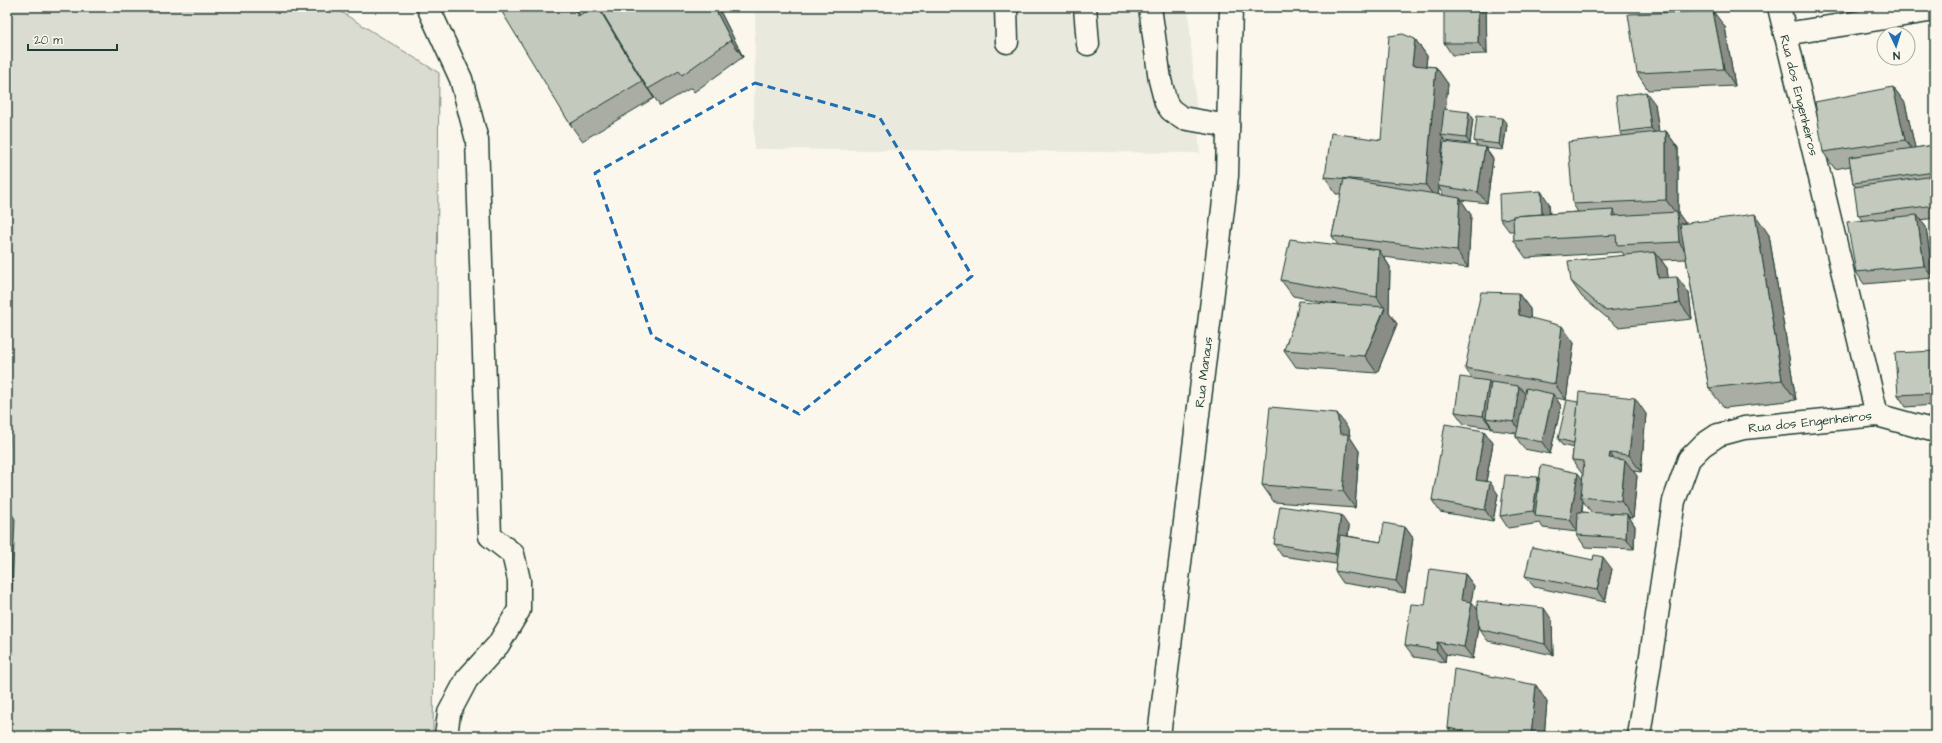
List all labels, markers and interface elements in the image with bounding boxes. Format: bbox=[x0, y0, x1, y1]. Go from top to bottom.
scale bar bbox=[28, 26, 117, 52]
north arrow bbox=[1876, 26, 1916, 66]
text: 20 m bbox=[34, 32, 63, 49]
street label: Rua dos Engenheiros bbox=[1774, 33, 1823, 158]
text: N bbox=[1893, 48, 1901, 63]
street label: Rua Manaus bbox=[1191, 335, 1217, 409]
street label: Rua dos Engenheiros bbox=[1747, 406, 1873, 438]

